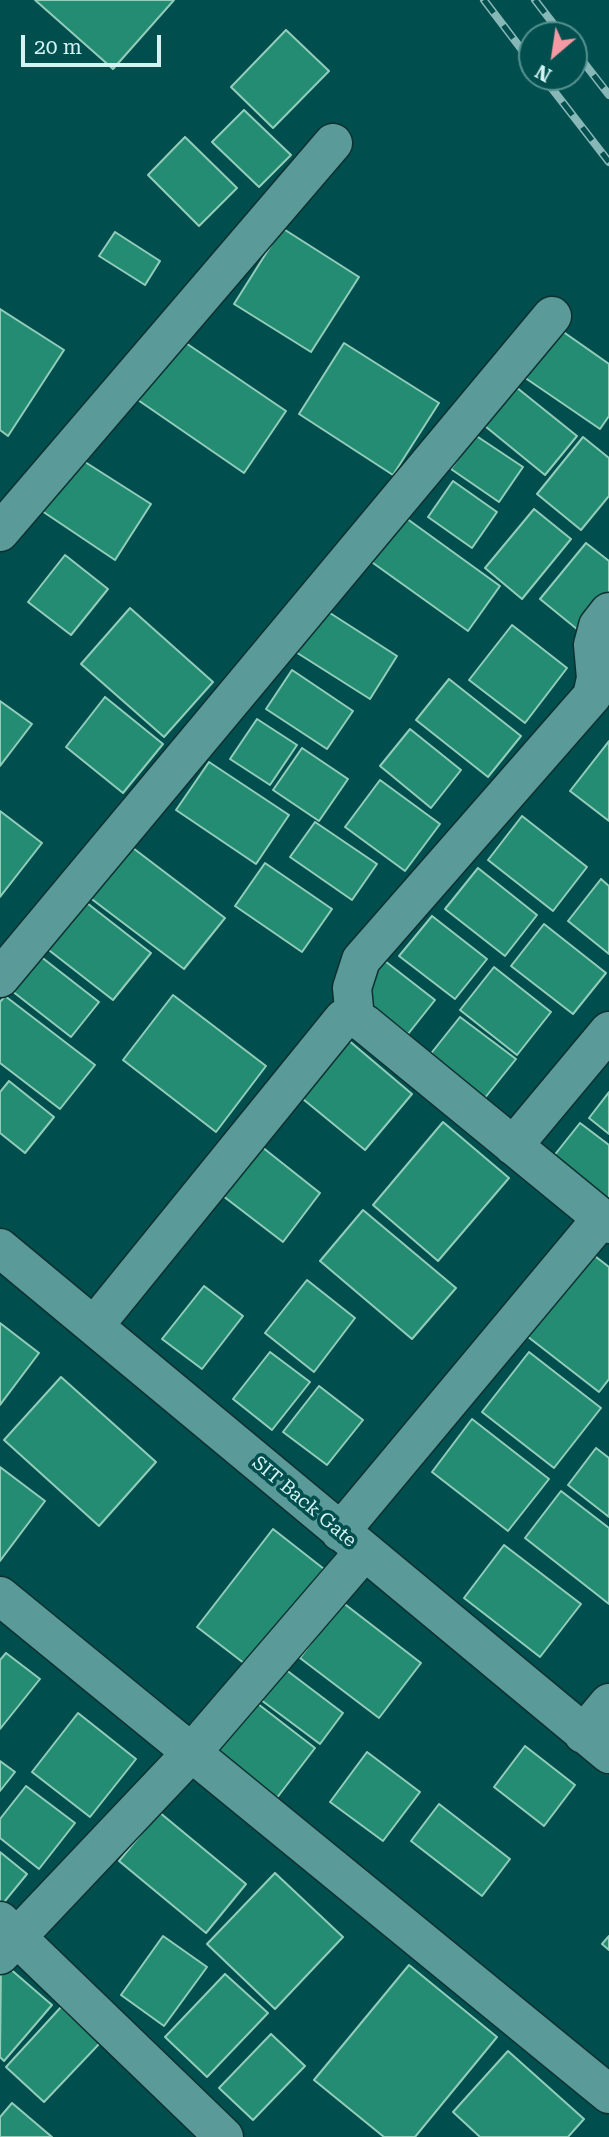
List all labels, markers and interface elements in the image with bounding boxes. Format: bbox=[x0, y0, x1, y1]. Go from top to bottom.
scale bar bbox=[24, 21, 164, 65]
north arrow bbox=[518, 21, 588, 91]
text: 20 m bbox=[34, 35, 82, 59]
text: N bbox=[532, 59, 556, 87]
street label: SIT Back Gate bbox=[247, 1452, 361, 1552]

